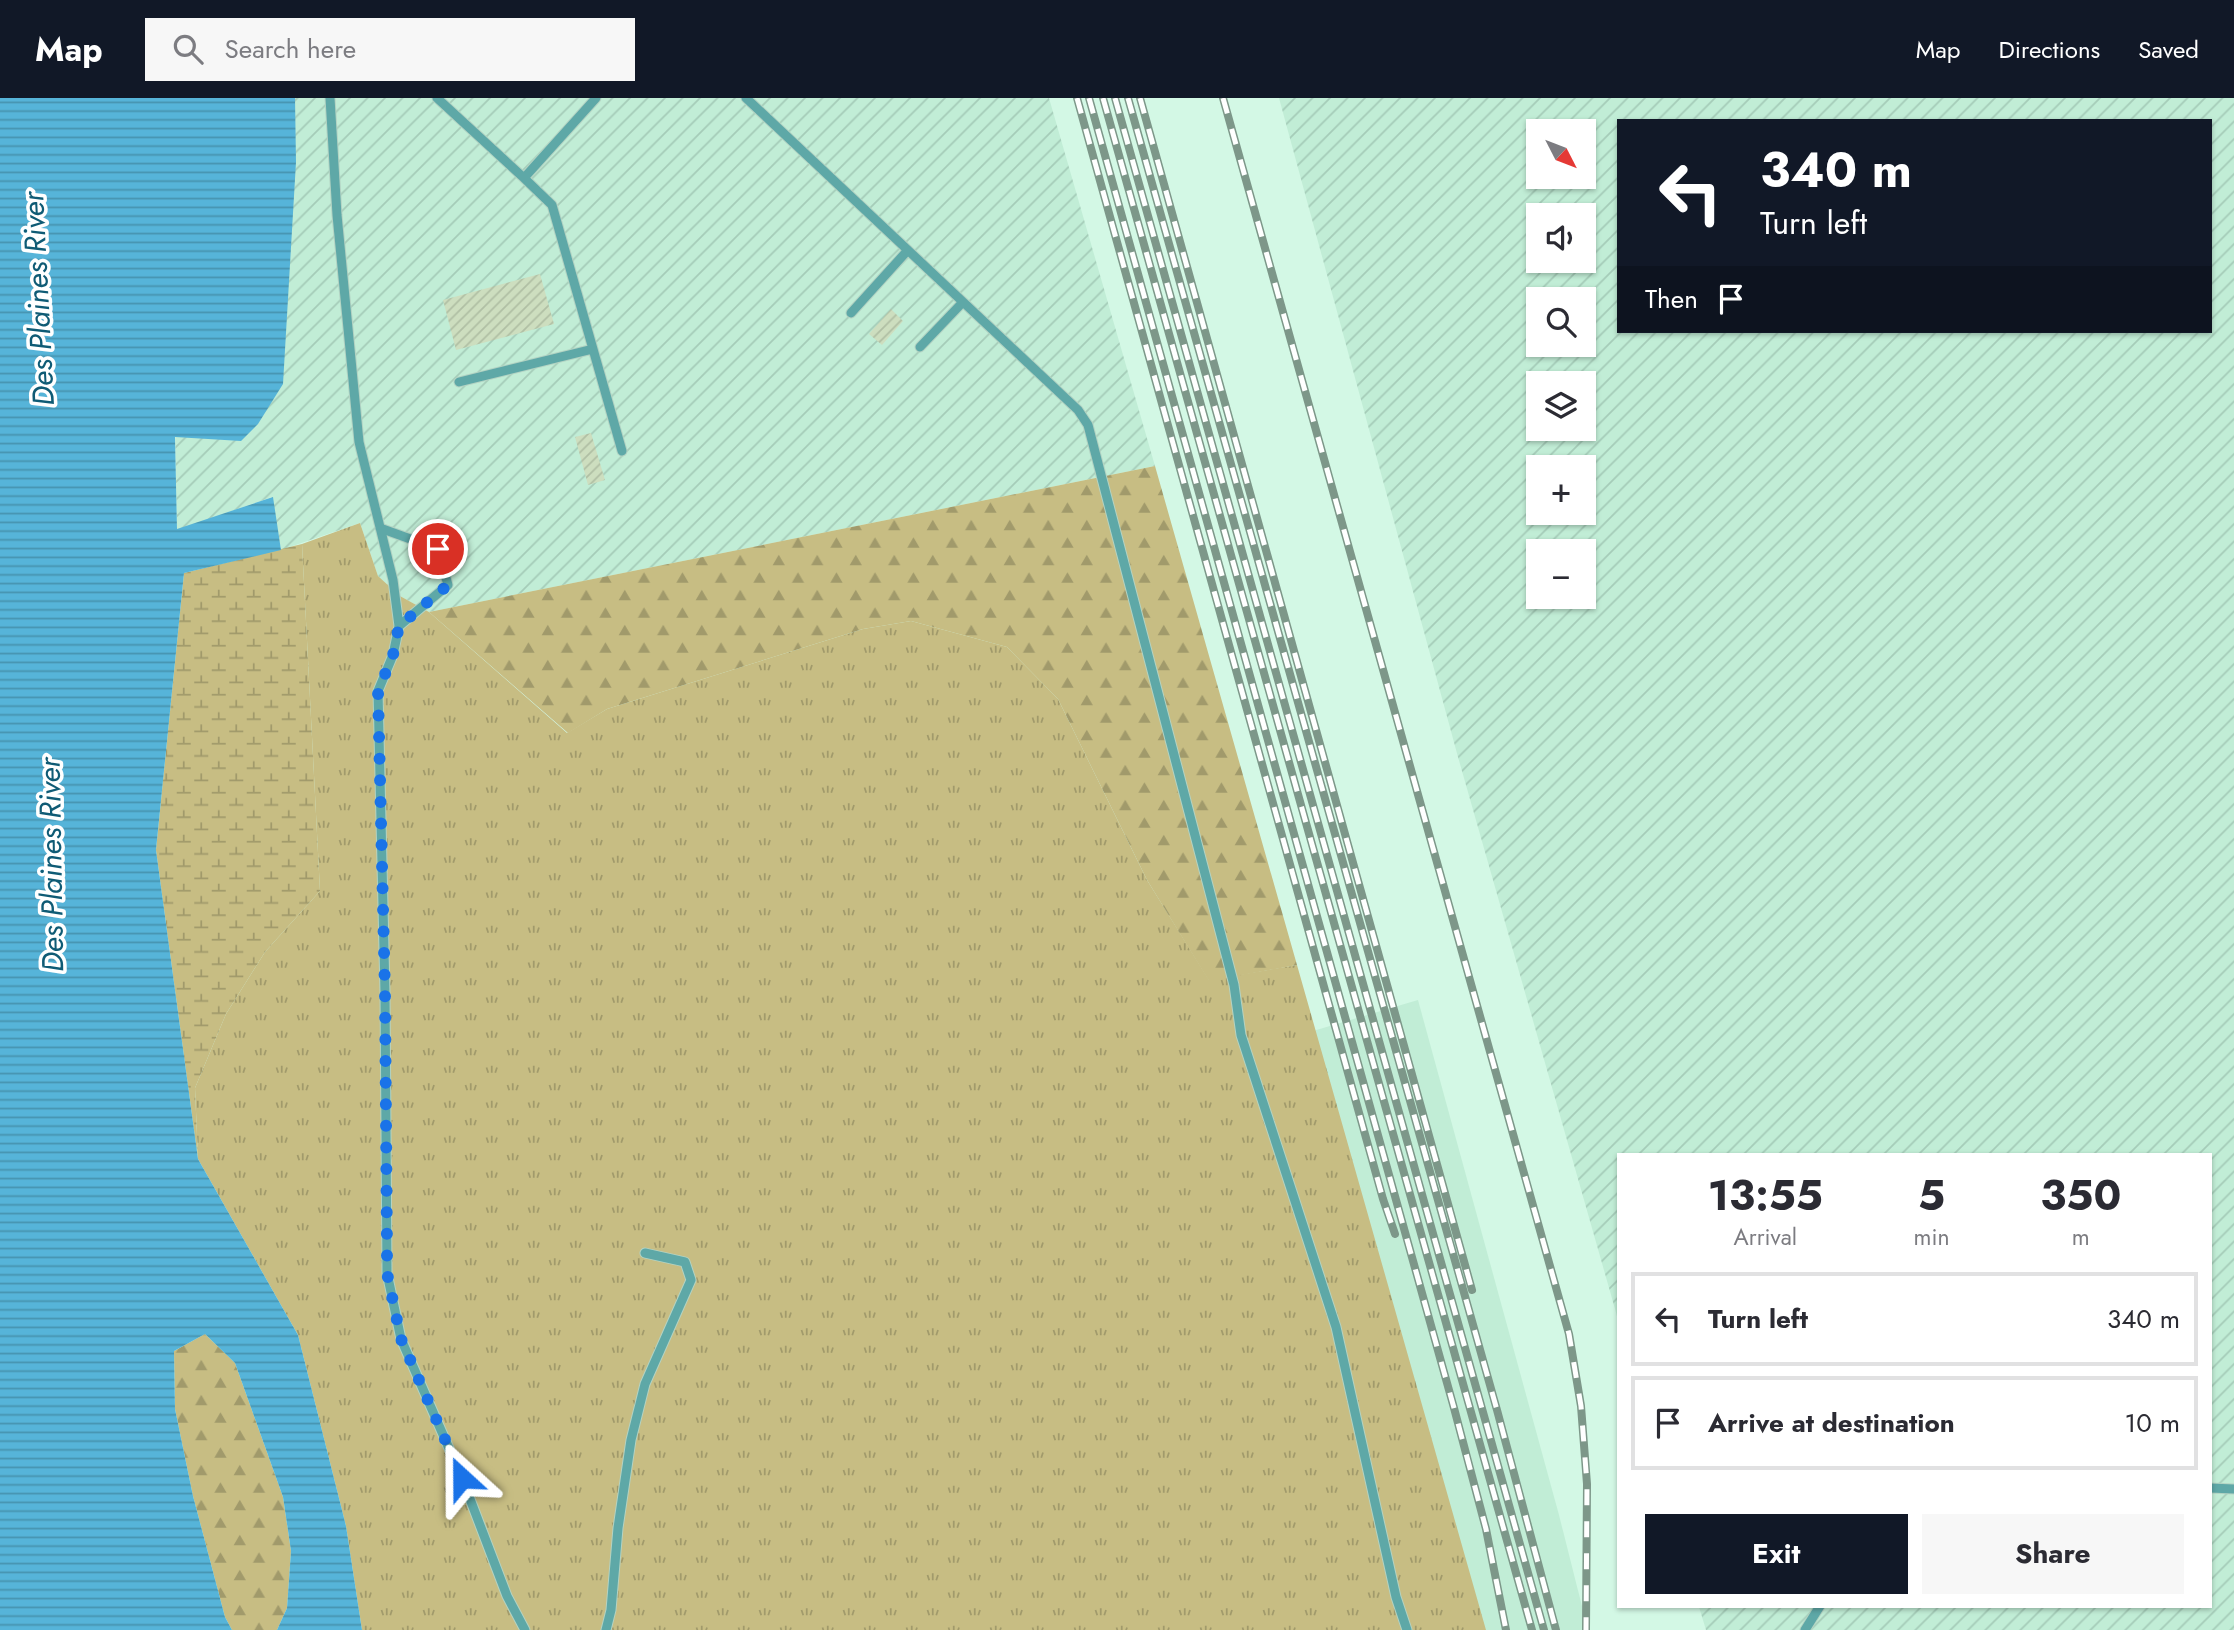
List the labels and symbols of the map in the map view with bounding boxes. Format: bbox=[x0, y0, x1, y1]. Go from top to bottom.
north arrow bbox=[1526, 119, 1596, 189]
water label: Des Plaines River bbox=[11, 189, 65, 407]
pin bbox=[408, 519, 468, 579]
water label: Des Plaines River bbox=[28, 755, 74, 973]
position arrow bbox=[425, 1441, 499, 1515]

